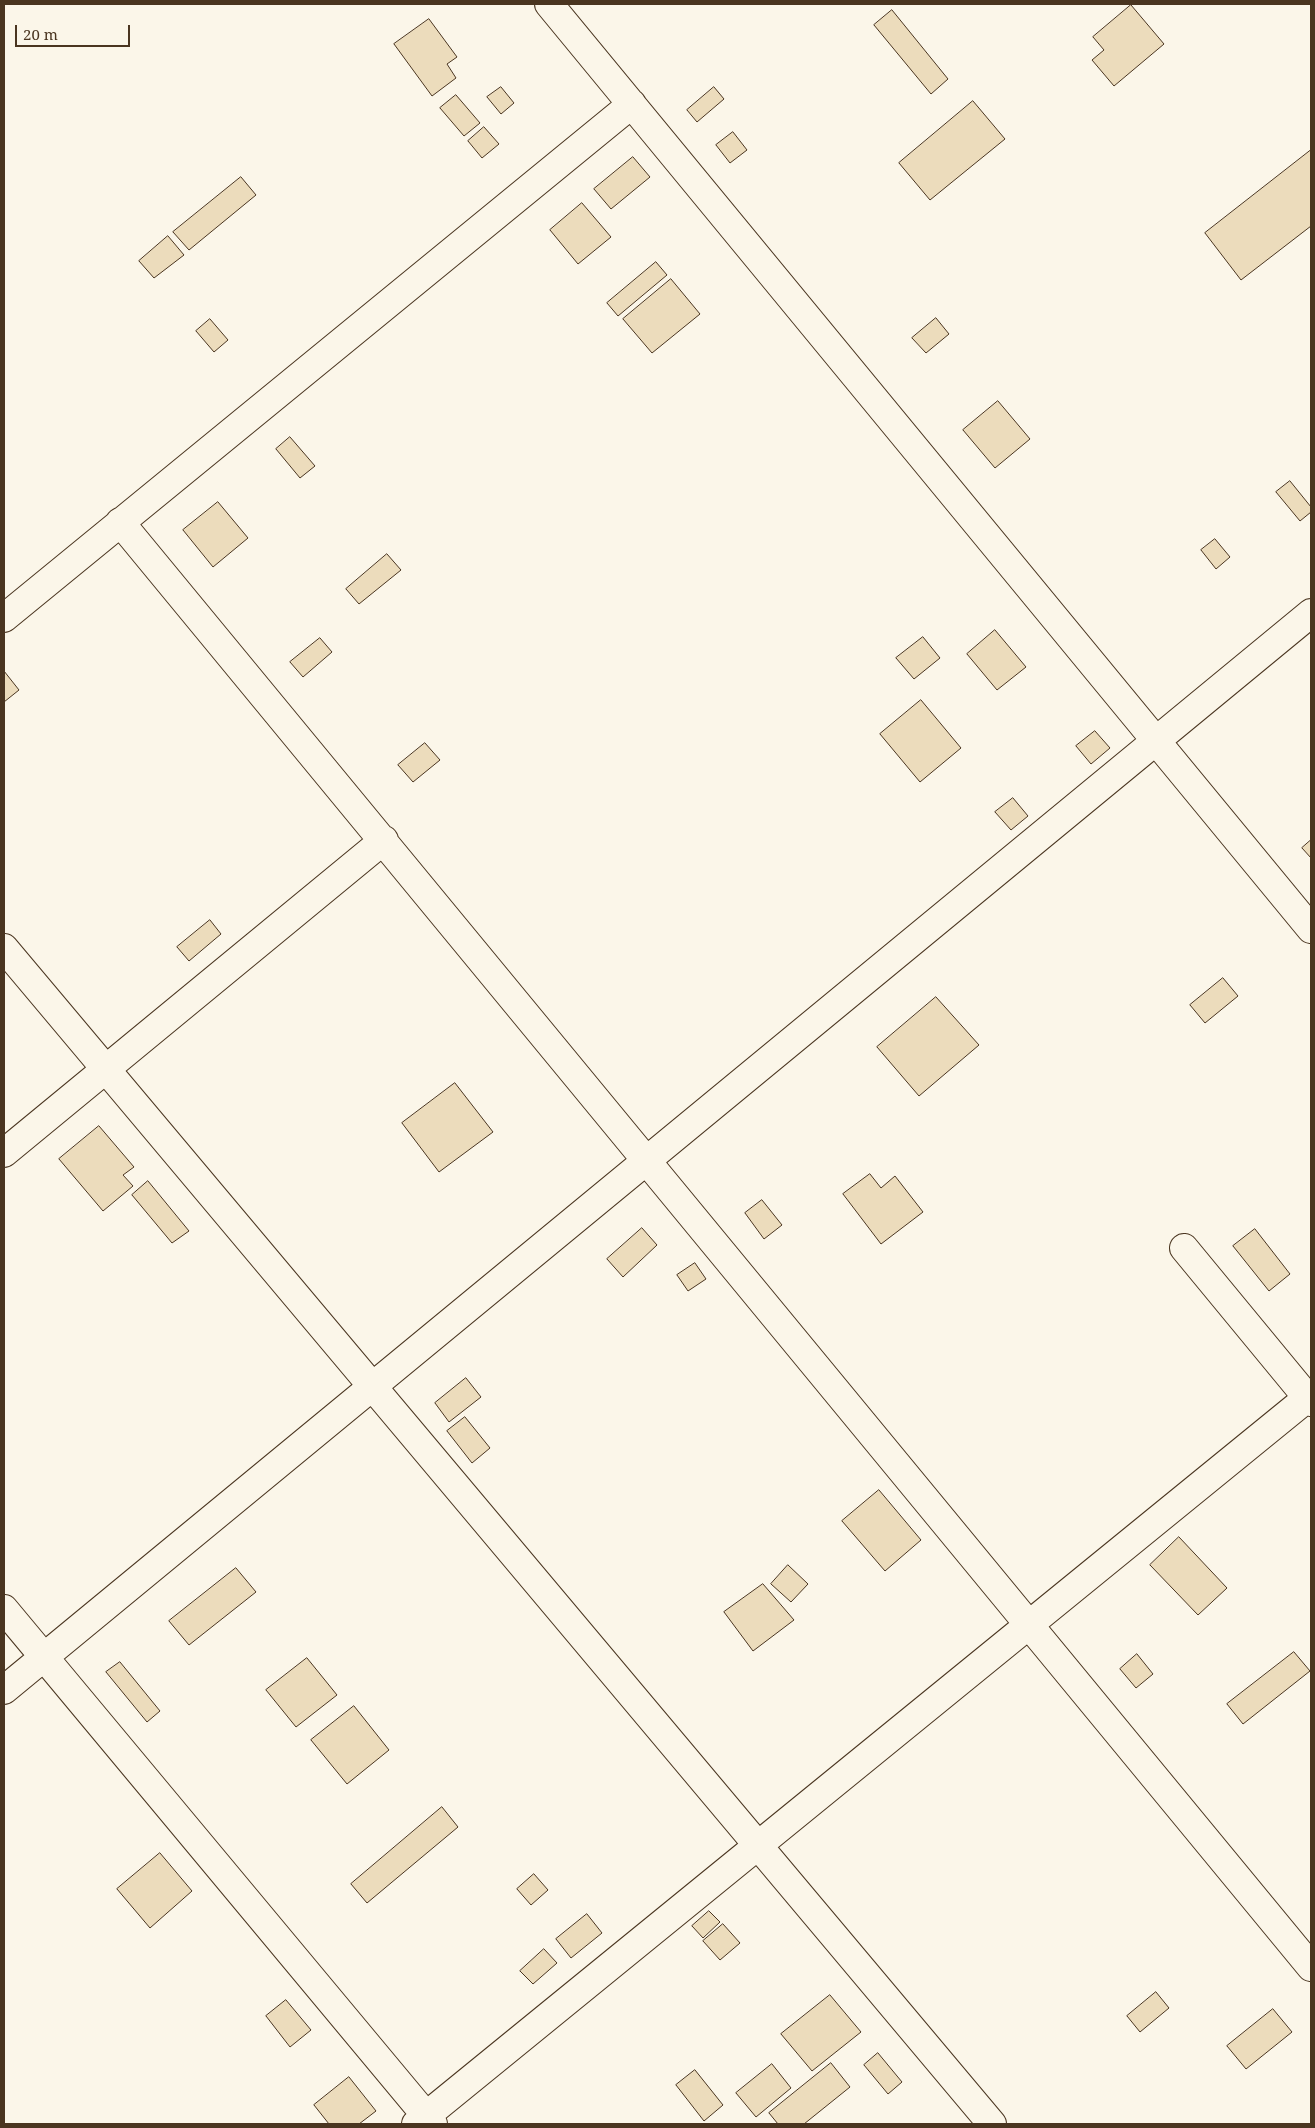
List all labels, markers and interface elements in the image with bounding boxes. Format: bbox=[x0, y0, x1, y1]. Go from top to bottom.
scale bar bbox=[18, 15, 132, 47]
text: 20 m bbox=[23, 24, 58, 44]

